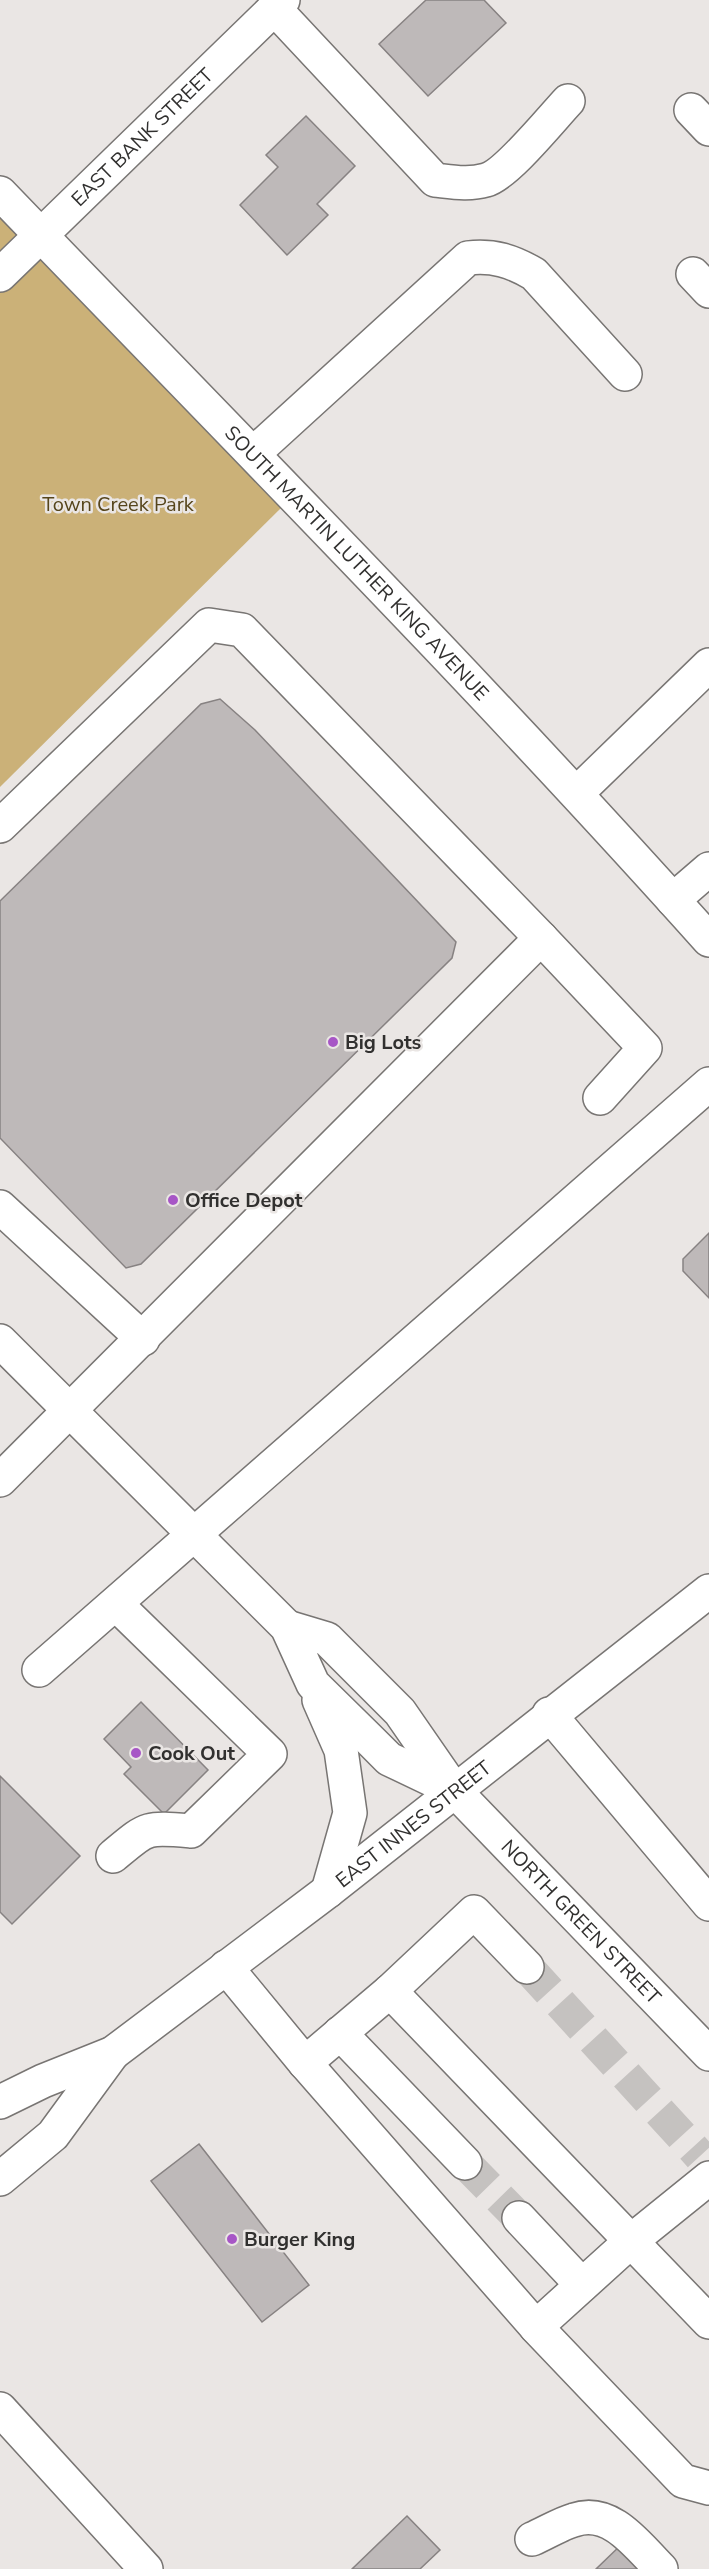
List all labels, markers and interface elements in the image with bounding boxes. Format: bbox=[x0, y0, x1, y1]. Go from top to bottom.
street label: EAST BANK STREET bbox=[65, 62, 219, 212]
street label: SOUTH MARTIN LUTHER KING AVENUE bbox=[219, 420, 495, 706]
park label: Town Creek Park bbox=[42, 491, 195, 518]
place label: Big Lots bbox=[345, 1029, 422, 1056]
marker: Big Lots bbox=[326, 1035, 340, 1049]
place label: Office Depot bbox=[185, 1187, 303, 1214]
marker: Office Depot bbox=[166, 1193, 180, 1207]
place label: Cook Out bbox=[148, 1740, 235, 1767]
marker: Cook Out bbox=[129, 1746, 143, 1760]
street label: EAST INNES STREET bbox=[330, 1754, 497, 1894]
street label: NORTH GREEN STREET bbox=[495, 1833, 667, 2010]
place label: Burger King bbox=[244, 2226, 355, 2253]
marker: Burger King bbox=[225, 2232, 239, 2246]

